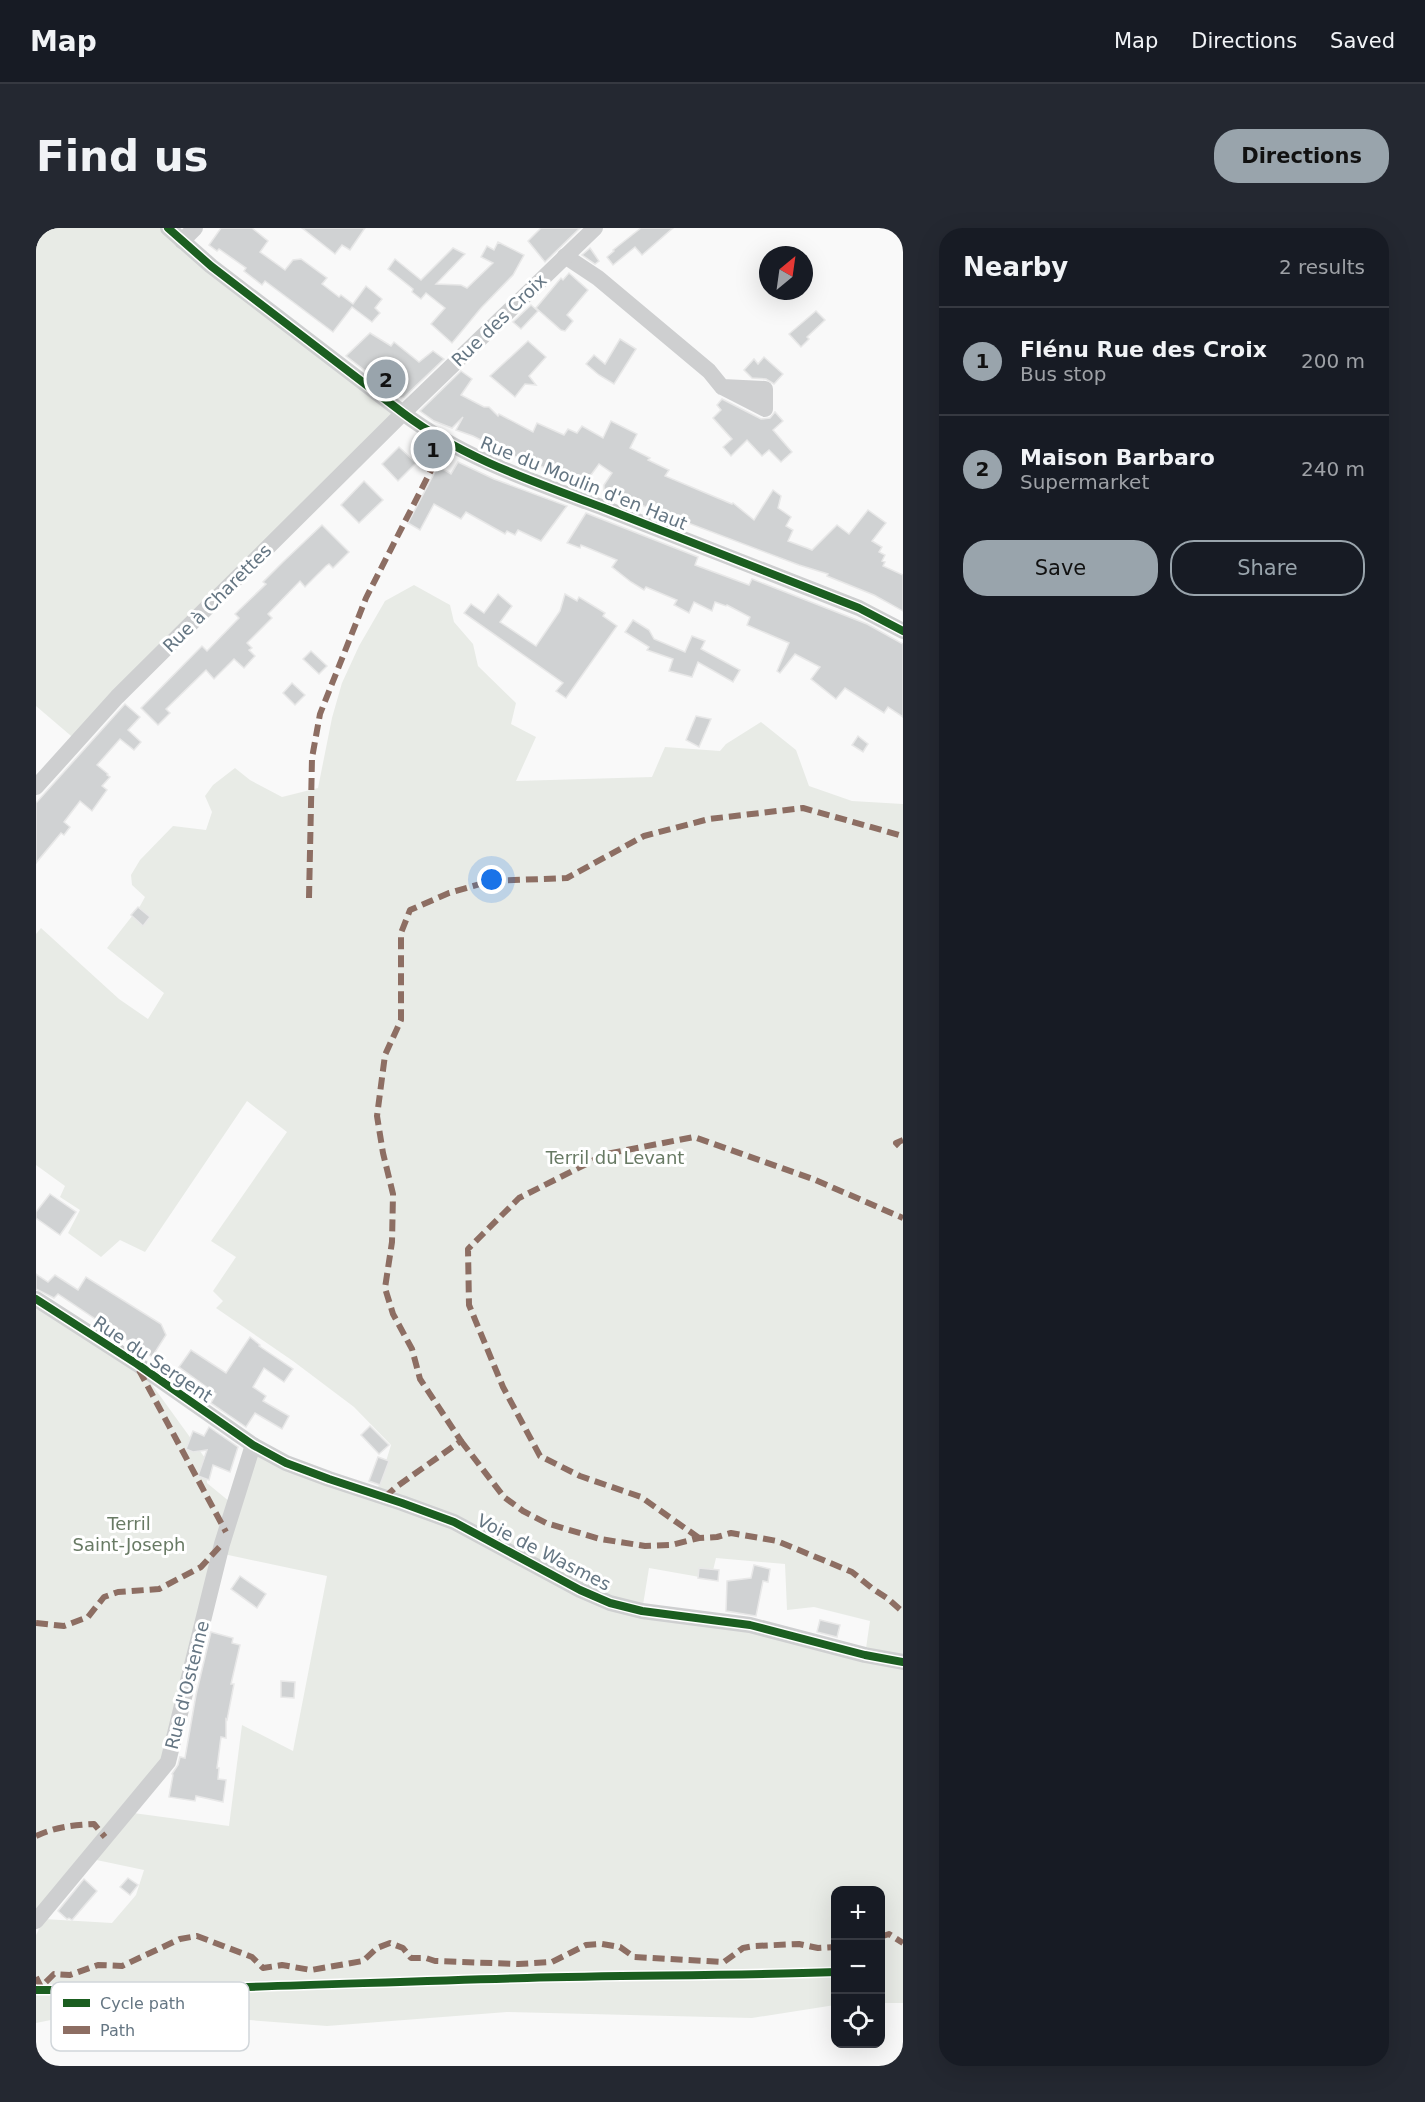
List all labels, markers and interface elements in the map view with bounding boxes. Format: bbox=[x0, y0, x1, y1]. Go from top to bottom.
text: Map bbox=[30, 25, 97, 58]
text: Map bbox=[1114, 29, 1158, 53]
text: Directions bbox=[1191, 29, 1297, 53]
text: Saved bbox=[1330, 29, 1395, 53]
button: Directions bbox=[1214, 129, 1389, 183]
text: Find us bbox=[36, 132, 209, 181]
north arrow bbox=[759, 246, 813, 300]
text: Nearby bbox=[963, 252, 1068, 282]
text: 2 results bbox=[1279, 255, 1365, 279]
street label: Rue des Croix bbox=[447, 269, 551, 371]
text: Flénu Rue des Croix bbox=[1020, 337, 1267, 362]
text: 1 bbox=[976, 349, 989, 373]
text: 200 m bbox=[1301, 349, 1365, 373]
pin: 2 bbox=[366, 356, 406, 402]
text: Bus stop bbox=[1020, 362, 1106, 386]
pin: 1 bbox=[414, 426, 452, 472]
street label: Rue du Moulin d'en Haut bbox=[478, 432, 690, 534]
text: Maison Barbaro bbox=[1020, 445, 1215, 470]
text: 2 bbox=[976, 457, 989, 481]
text: 240 m bbox=[1301, 457, 1365, 481]
text: Supermarket bbox=[1020, 470, 1149, 494]
street label: Rue à Charettes bbox=[159, 540, 275, 656]
button: Save bbox=[963, 540, 1158, 596]
button: Share bbox=[1170, 540, 1365, 596]
your location bbox=[477, 865, 506, 894]
park label: Terril du Levant bbox=[545, 1147, 684, 1168]
street label: Rue du Sergent bbox=[90, 1311, 216, 1407]
street label: Voie de Wasmes bbox=[474, 1509, 614, 1595]
park label: Terril Saint-Joseph bbox=[72, 1513, 186, 1555]
street label: Rue d'Ostenne bbox=[161, 1618, 213, 1752]
map controls bbox=[831, 1886, 885, 2048]
button: + bbox=[831, 1886, 885, 1940]
button: − bbox=[831, 1940, 885, 1994]
legend bbox=[51, 1982, 249, 2051]
text: Cycle path bbox=[100, 1994, 185, 2013]
button: locate bbox=[831, 1994, 885, 2048]
text: Path bbox=[100, 2021, 135, 2040]

